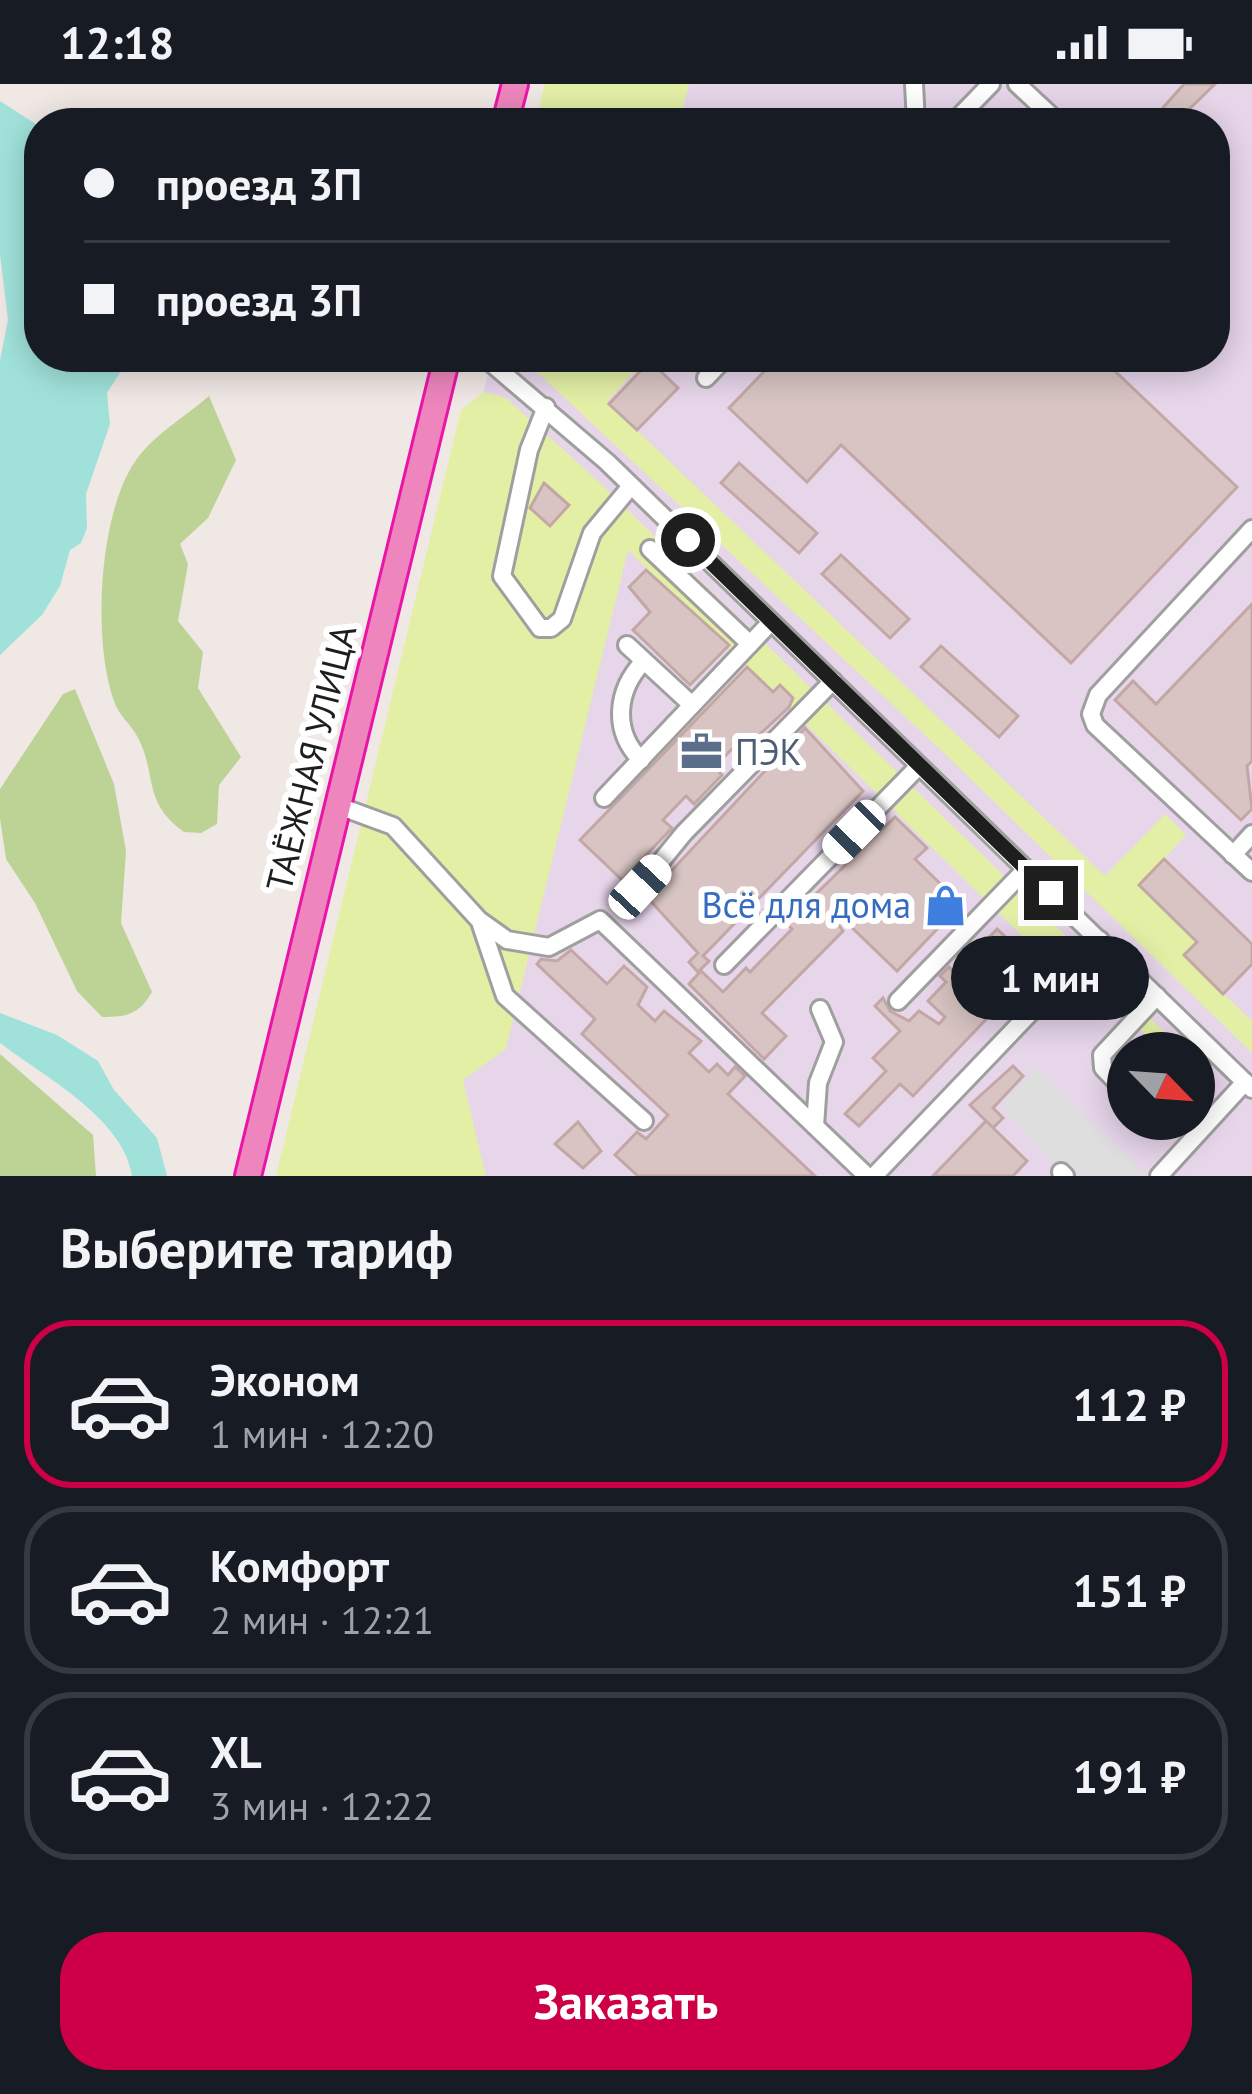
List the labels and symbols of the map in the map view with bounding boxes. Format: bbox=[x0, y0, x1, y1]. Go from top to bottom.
route start bbox=[661, 513, 715, 567]
street label: ТАЁЖНАЯ УЛИЦА bbox=[255, 620, 366, 896]
place label: ПЭК bbox=[735, 728, 801, 775]
office icon: ПЭК bbox=[678, 729, 724, 775]
car bbox=[816, 794, 892, 870]
car bbox=[602, 848, 678, 926]
route end bbox=[1024, 866, 1078, 920]
place label: Всё для дома bbox=[701, 881, 911, 928]
shop icon: Всё для дома bbox=[922, 882, 968, 928]
callout: 1 мин bbox=[952, 935, 1150, 1019]
north arrow bbox=[1107, 1032, 1215, 1140]

